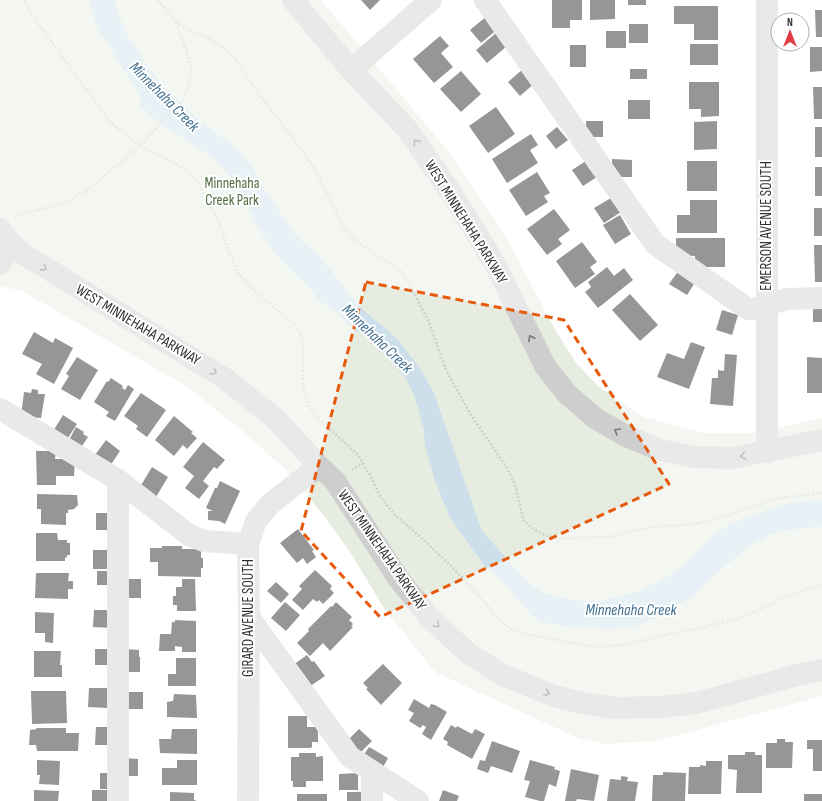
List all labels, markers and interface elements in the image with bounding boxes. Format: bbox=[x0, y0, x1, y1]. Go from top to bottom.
north arrow bbox=[770, 12, 810, 52]
text: N bbox=[787, 16, 793, 29]
water label: Minnehaha Creek bbox=[125, 58, 204, 137]
one-way arrow bbox=[413, 139, 420, 146]
street label: WEST MINNEHAHA PARKWAY bbox=[420, 157, 512, 288]
street label: EMERSON AVENUE SOUTH bbox=[757, 161, 776, 291]
park label: Minnehaha Creek Park bbox=[205, 174, 260, 210]
one-way arrow bbox=[40, 263, 47, 271]
street label: WEST MINNEHAHA PARKWAY bbox=[72, 280, 205, 370]
water label: Minnehaha Creek bbox=[338, 301, 417, 378]
one-way arrow bbox=[528, 335, 536, 342]
one-way arrow bbox=[210, 367, 217, 375]
one-way arrow bbox=[614, 429, 621, 436]
one-way arrow bbox=[739, 451, 746, 460]
street label: WEST MINNEHAHA PARKWAY bbox=[333, 486, 431, 614]
street label: GIRARD AVENUE SOUTH bbox=[239, 559, 258, 677]
water label: Minnehaha Creek bbox=[585, 601, 678, 620]
one-way arrow bbox=[432, 620, 440, 628]
one-way arrow bbox=[543, 688, 550, 696]

